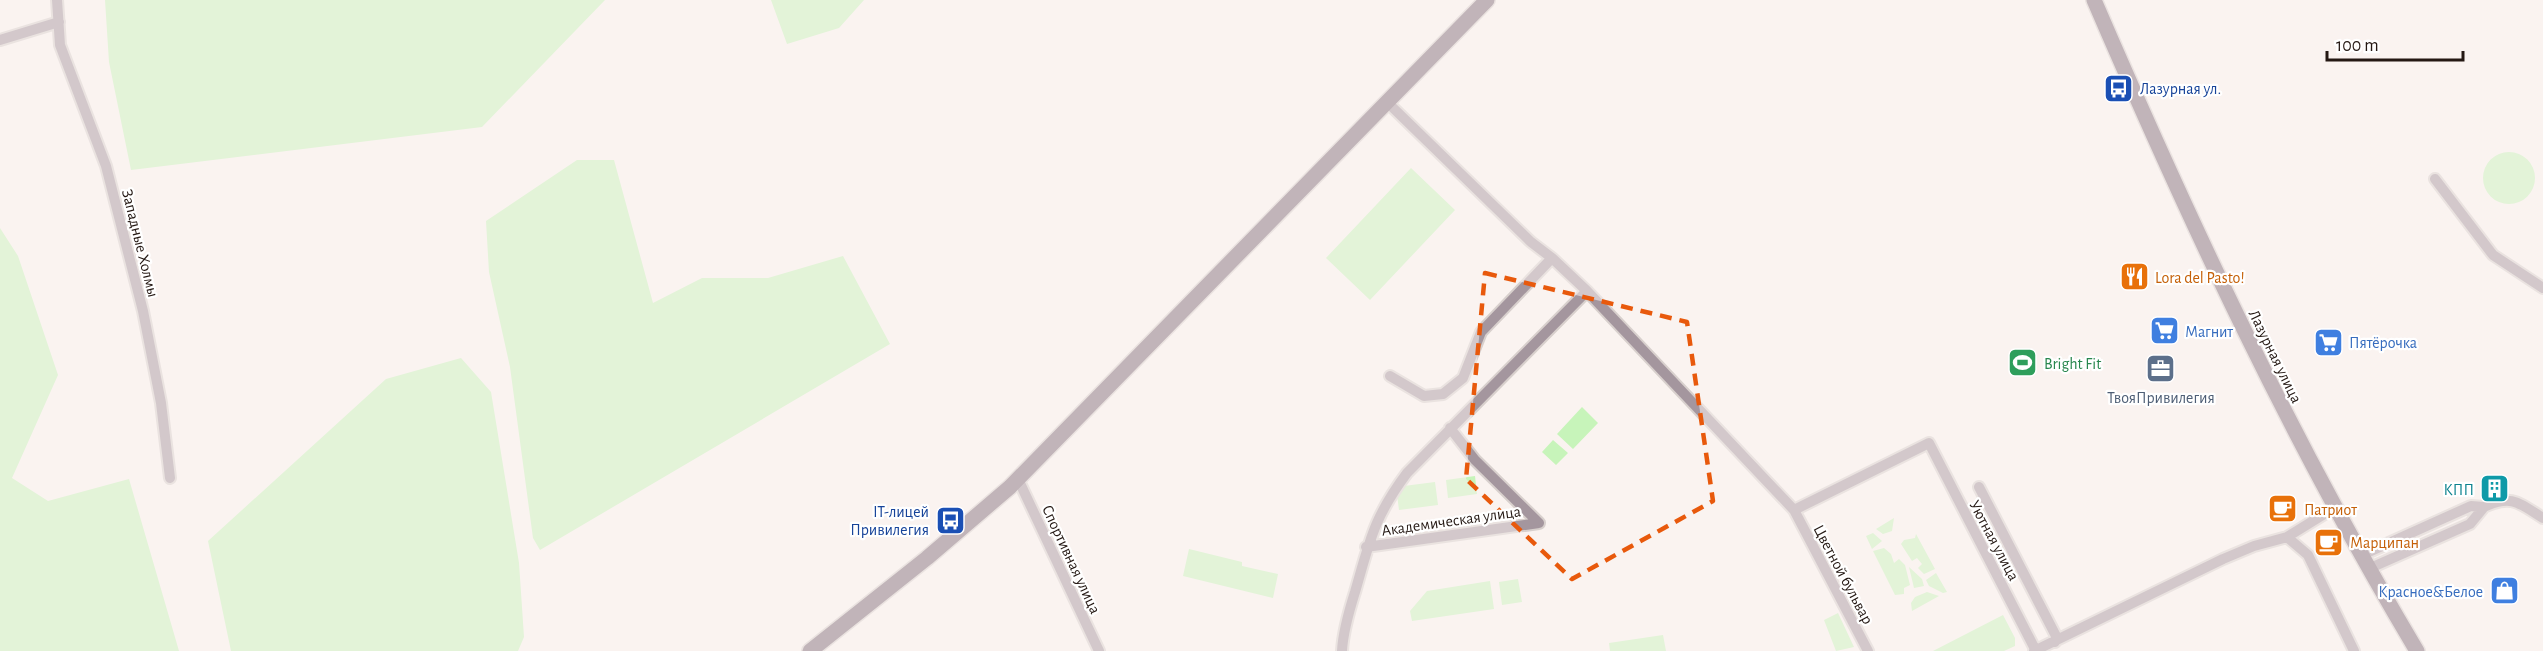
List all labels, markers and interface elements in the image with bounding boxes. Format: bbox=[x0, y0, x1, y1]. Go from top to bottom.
scale bar bbox=[2327, 24, 2464, 62]
text: 100 m bbox=[2336, 37, 2379, 55]
bus stop icon: Лазурная ул. bbox=[2103, 72, 2135, 104]
place label: Лазурная ул. bbox=[2140, 81, 2221, 98]
street label: Западные Холмы bbox=[119, 188, 161, 299]
restaurant icon: Lora del Pasto! bbox=[2118, 261, 2150, 293]
place label: Lora del Pasto! bbox=[2155, 270, 2244, 286]
street label: Лазурная улица bbox=[2245, 307, 2305, 406]
supermarket icon: Магнит bbox=[2148, 315, 2180, 347]
place label: Магнит bbox=[2185, 324, 2233, 340]
supermarket icon: Пятёрочка bbox=[2312, 326, 2344, 358]
place label: Пятёрочка bbox=[2349, 335, 2417, 351]
sports icon: Bright Fit bbox=[2007, 347, 2039, 379]
office icon: ТвояПривилегия bbox=[2145, 353, 2177, 385]
place label: Bright Fit bbox=[2044, 356, 2101, 372]
place label: ТвояПривилегия bbox=[2107, 390, 2215, 406]
building icon: КПП bbox=[2479, 473, 2511, 505]
place label: КПП bbox=[2444, 482, 2474, 498]
cafe icon: Патриот bbox=[2267, 493, 2299, 525]
street label: Уютная улица bbox=[1965, 498, 2022, 584]
place label: Патриот bbox=[2304, 502, 2357, 518]
street label: Спортивная улица bbox=[1038, 503, 1103, 617]
street label: Академическая улица bbox=[1380, 503, 1522, 540]
place label: IT-лицей Привилегия bbox=[850, 504, 929, 538]
bus stop icon: IT-лицей Привилегия bbox=[934, 504, 966, 536]
street label: Цветной бульвар bbox=[1809, 522, 1876, 627]
cafe icon: Марципан bbox=[2313, 526, 2345, 558]
place label: Марципан bbox=[2350, 535, 2419, 551]
shop icon: Красное&Белое bbox=[2488, 575, 2520, 607]
place label: Красное&Белое bbox=[2378, 584, 2483, 600]

